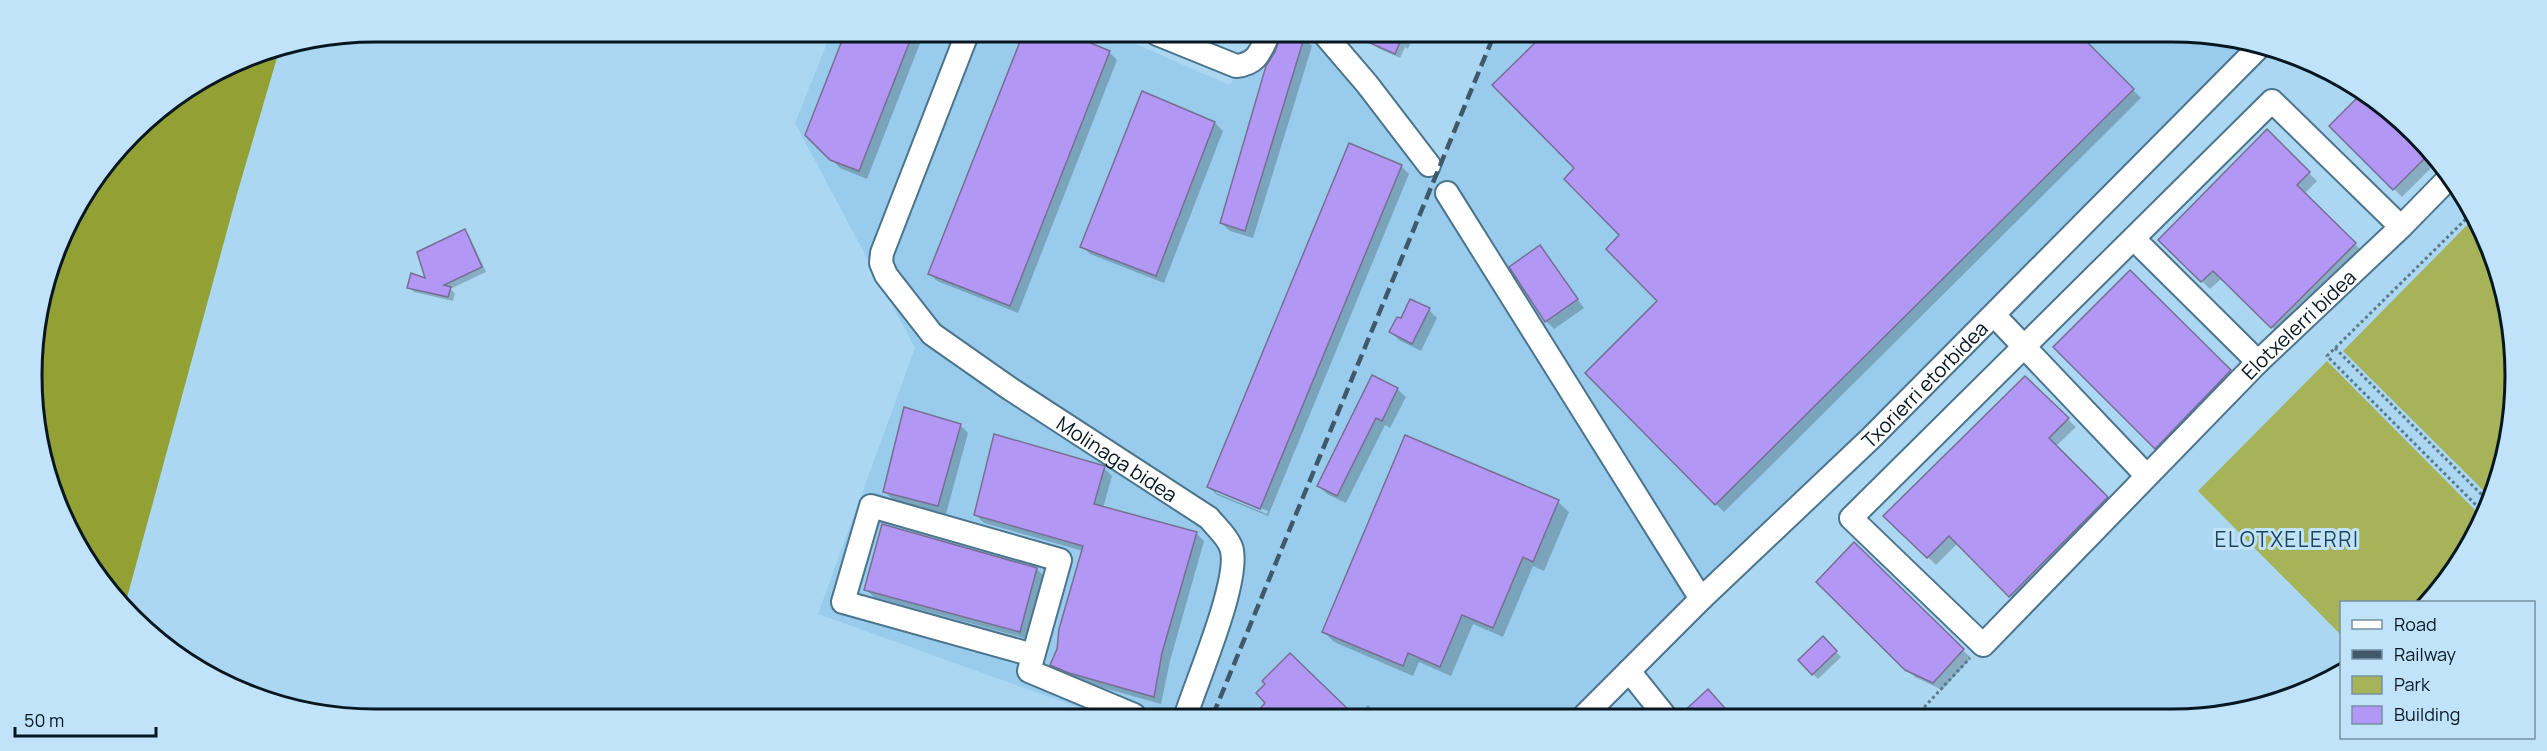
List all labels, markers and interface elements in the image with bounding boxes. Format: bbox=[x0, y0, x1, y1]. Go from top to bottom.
street label: Elotxelerri bidea bbox=[2235, 263, 2361, 385]
street label: Txorierri etorbidea bbox=[1856, 315, 1993, 454]
street label: Molinaga bidea bbox=[1052, 409, 1183, 508]
district label: ELOTXELERRI bbox=[2215, 525, 2359, 553]
legend bbox=[2340, 601, 2535, 739]
text: Road bbox=[2394, 612, 2437, 636]
text: Railway bbox=[2394, 642, 2456, 666]
text: Park bbox=[2394, 672, 2431, 696]
scale bar bbox=[15, 700, 156, 738]
text: Building bbox=[2394, 702, 2460, 726]
text: 50 m bbox=[24, 708, 64, 732]

